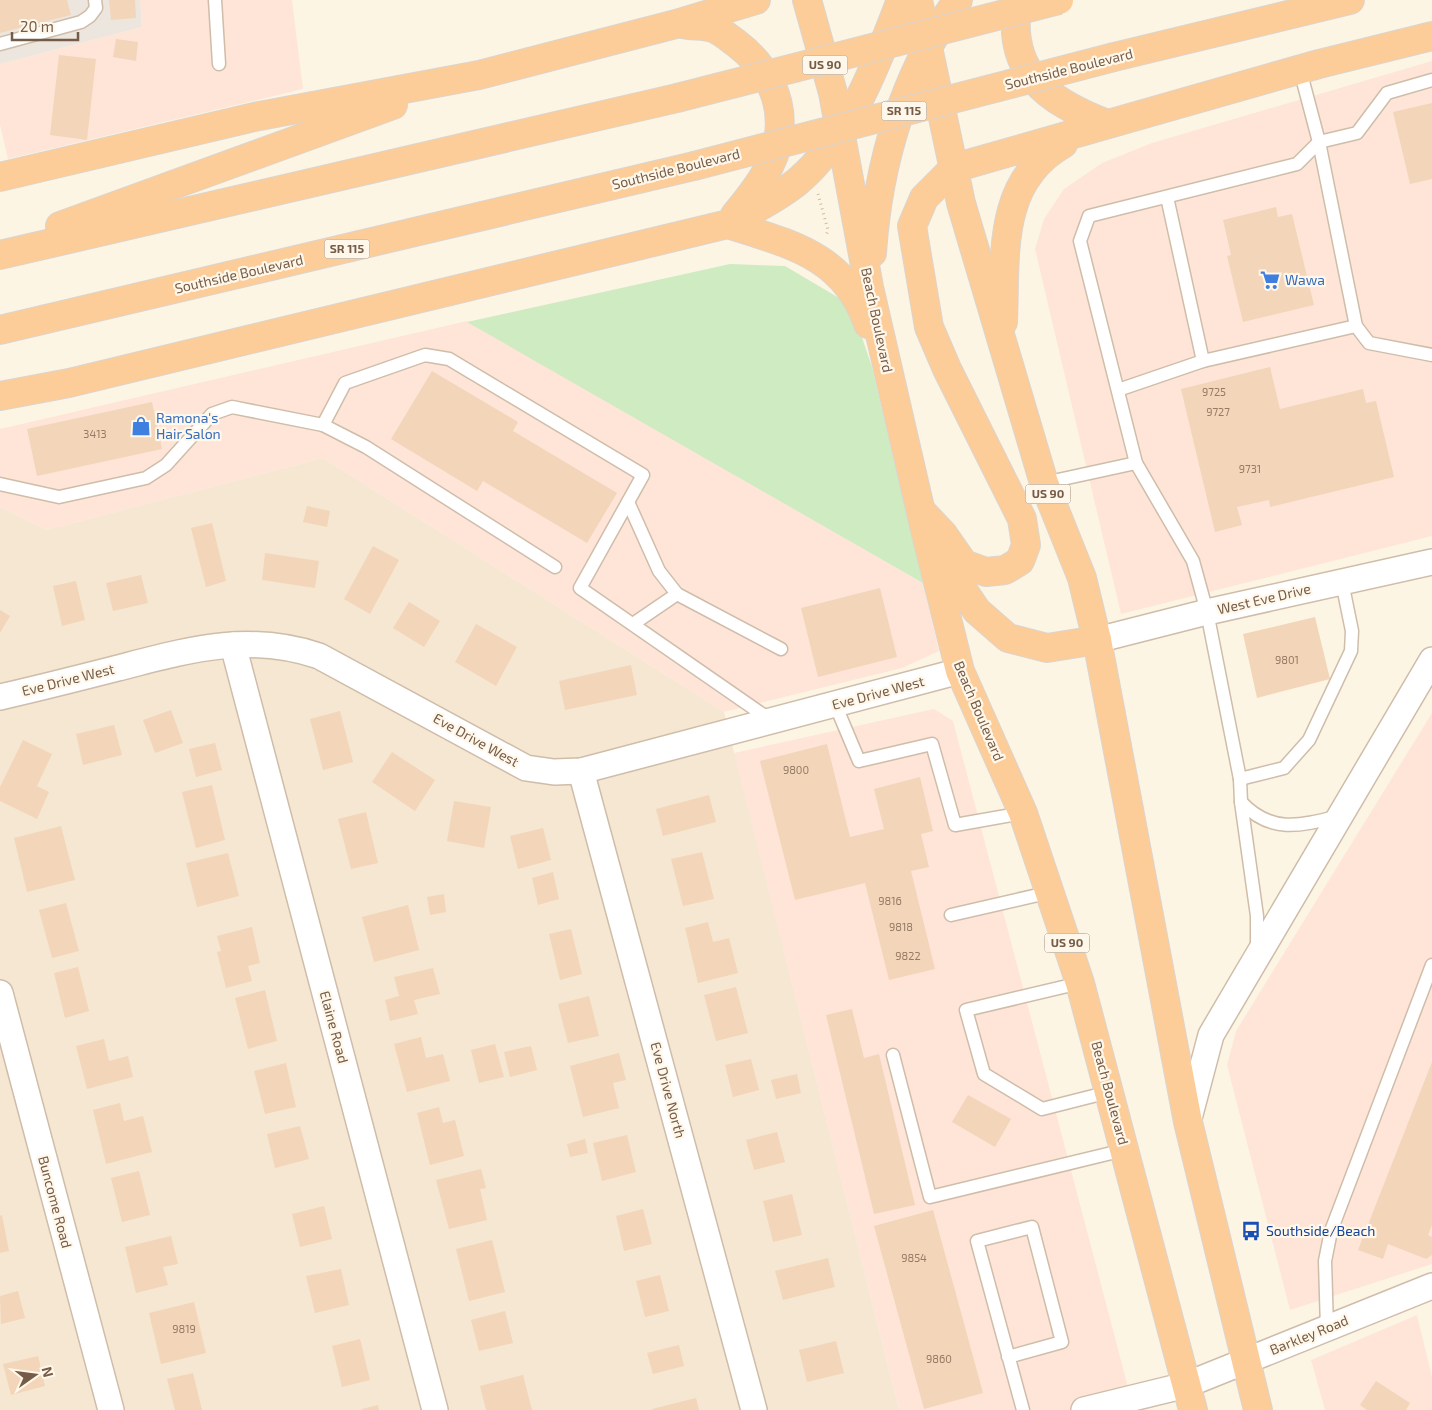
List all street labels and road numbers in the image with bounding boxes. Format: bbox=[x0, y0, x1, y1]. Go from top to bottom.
street label: Southside Boulevard bbox=[1003, 44, 1135, 93]
road number: US 90 bbox=[802, 56, 848, 74]
road number: SR 115 bbox=[882, 102, 926, 120]
street label: Southside Boulevard bbox=[610, 144, 742, 193]
road number: SR 115 bbox=[324, 240, 370, 258]
street label: Southside Boulevard bbox=[173, 250, 305, 297]
street label: Beach Boulevard bbox=[858, 266, 897, 374]
road number: US 90 bbox=[1026, 484, 1070, 504]
street label: West Eve Drive bbox=[1216, 580, 1312, 617]
street label: Beach Boulevard bbox=[951, 658, 1008, 763]
street label: Eve Drive West bbox=[20, 660, 116, 699]
street label: Eve Drive West bbox=[830, 672, 926, 713]
street label: Eve Drive West bbox=[431, 709, 522, 770]
road number: US 90 bbox=[1044, 934, 1090, 952]
street label: Elaine Road bbox=[317, 989, 352, 1065]
street label: Beach Boulevard bbox=[1088, 1039, 1133, 1147]
street label: Eve Drive North bbox=[647, 1040, 690, 1140]
street label: Buncome Road bbox=[35, 1154, 76, 1250]
street label: Barkley Road bbox=[1267, 1311, 1351, 1358]

